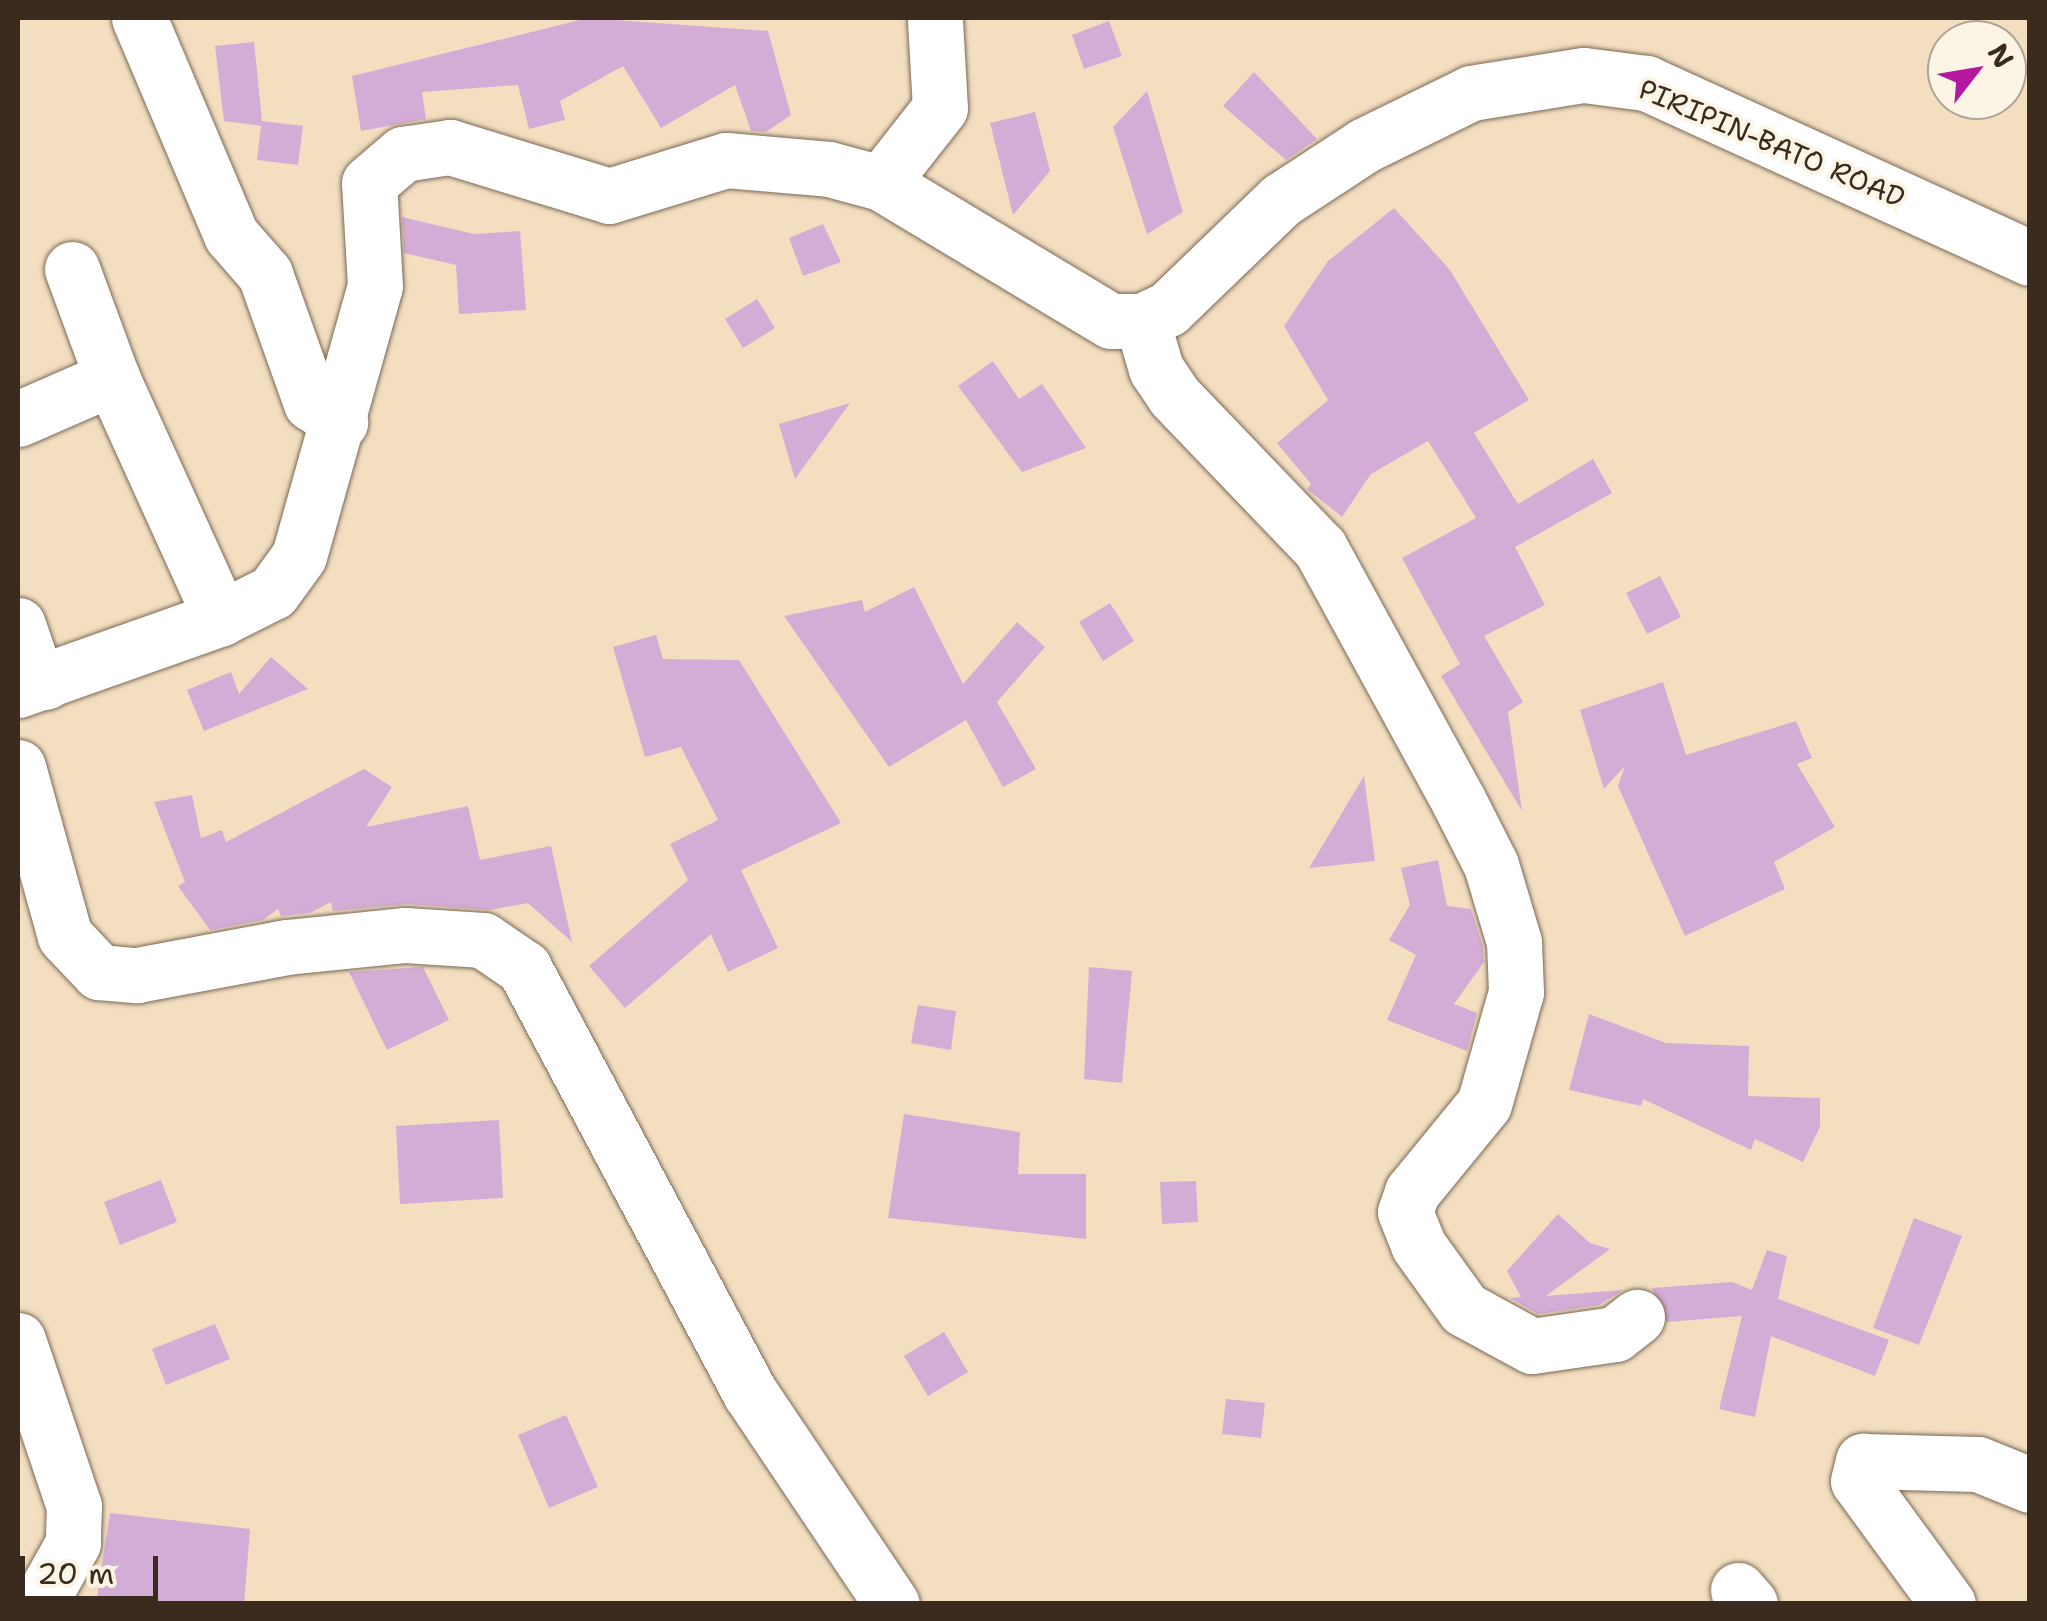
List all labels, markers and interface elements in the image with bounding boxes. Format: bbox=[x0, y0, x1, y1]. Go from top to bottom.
north arrow bbox=[1927, 20, 2027, 120]
text: N bbox=[1979, 36, 2023, 75]
street label: PIRIPIN-BATO ROAD bbox=[1634, 72, 1910, 214]
scale bar bbox=[25, 1536, 162, 1598]
text: 20 m bbox=[37, 1553, 114, 1594]

